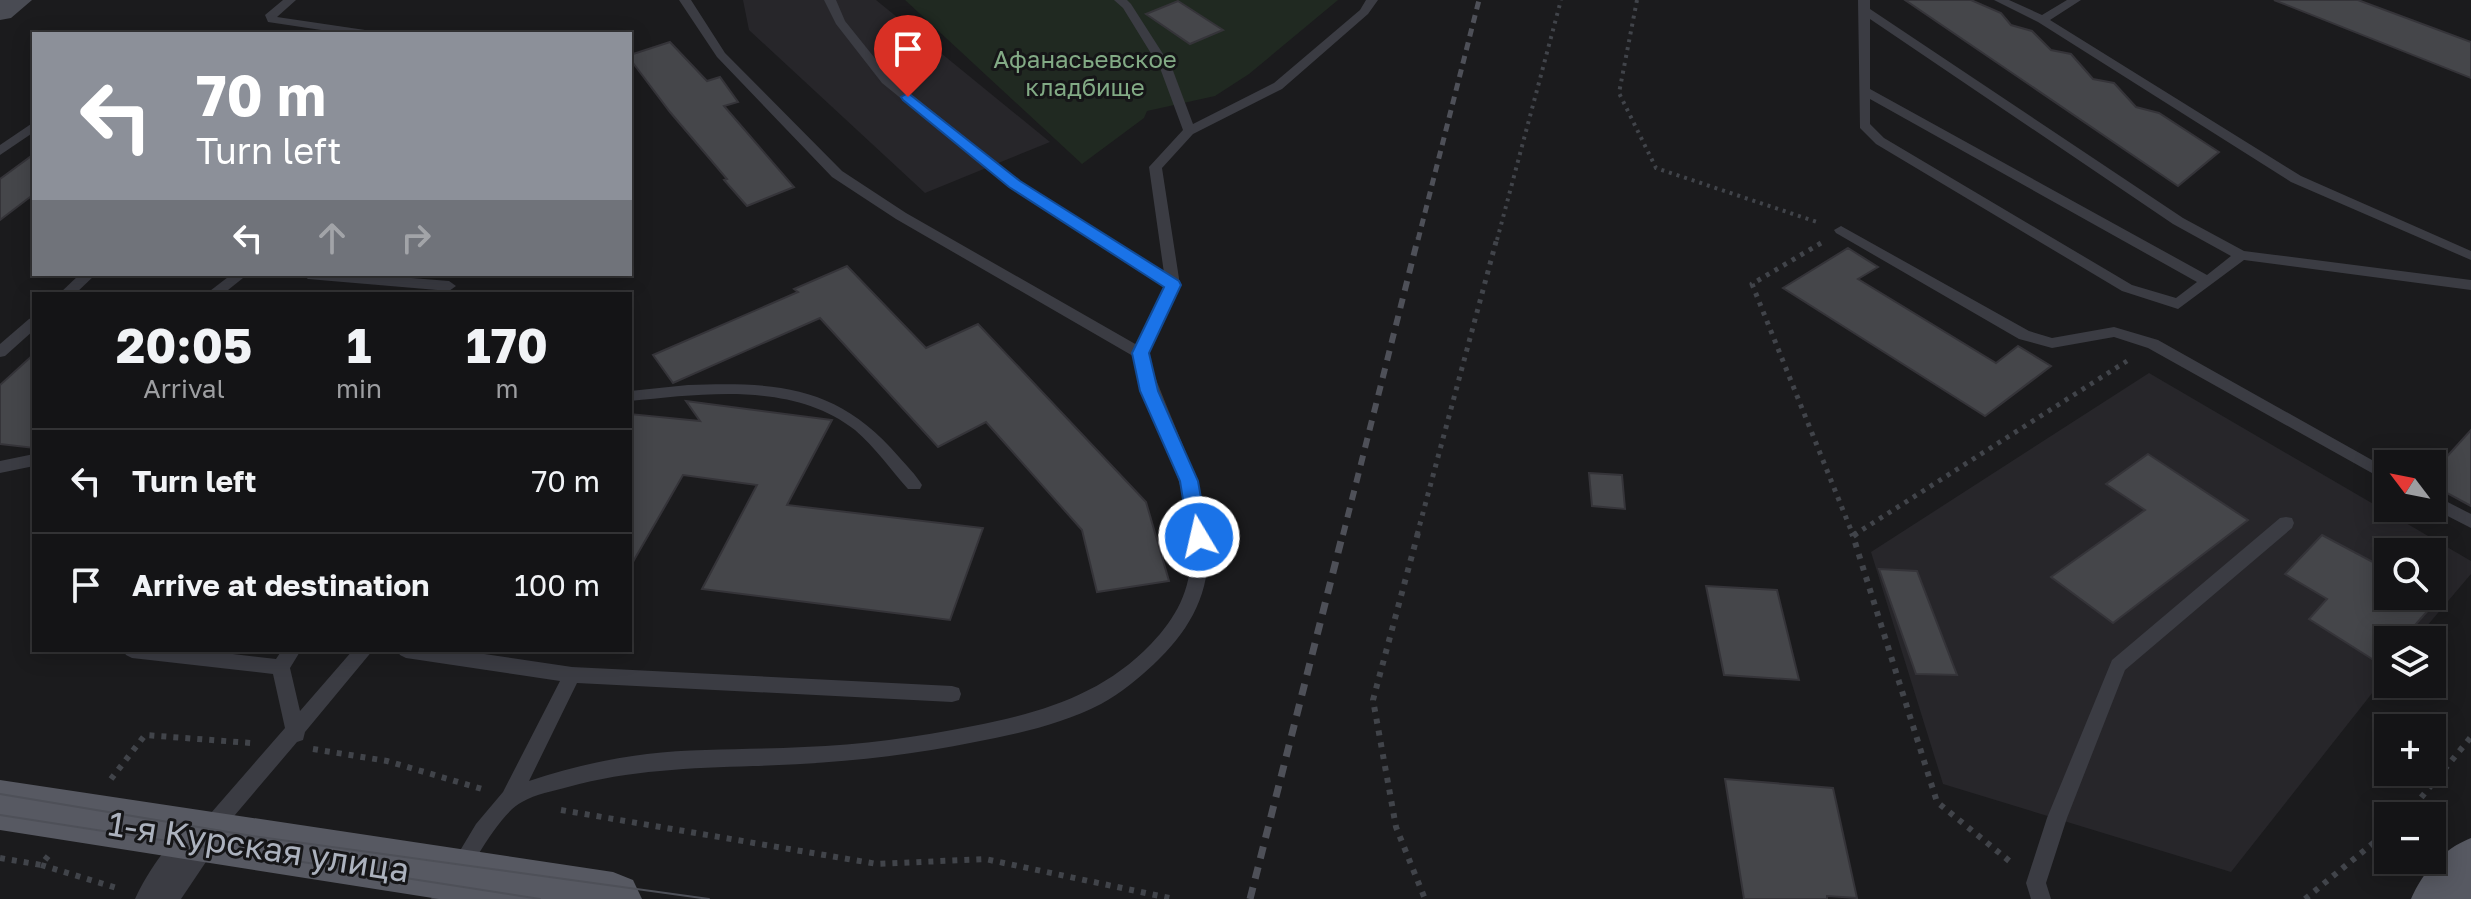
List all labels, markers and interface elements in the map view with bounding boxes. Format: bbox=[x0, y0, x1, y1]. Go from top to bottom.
pin bbox=[874, 15, 942, 97]
icon: arrive bbox=[886, 27, 930, 71]
park label: Афанасьевское кладбище bbox=[993, 44, 1177, 101]
text: 70 m bbox=[196, 61, 326, 128]
icon: left bbox=[64, 64, 168, 168]
text: Turn left bbox=[196, 129, 342, 172]
icon: left bbox=[226, 216, 270, 260]
icon: ahead bbox=[310, 216, 354, 260]
icon: right bbox=[394, 216, 438, 260]
text: 20:05 bbox=[116, 316, 252, 374]
text: 1 bbox=[347, 316, 371, 374]
text: 170 bbox=[466, 316, 548, 374]
text: Arrival bbox=[143, 373, 225, 404]
text: min bbox=[336, 373, 382, 404]
text: m bbox=[496, 373, 519, 404]
north arrow bbox=[2374, 450, 2446, 522]
map controls bbox=[2374, 450, 2446, 874]
icon: left bbox=[64, 459, 108, 503]
text: Turn left bbox=[132, 463, 257, 499]
text: 70 m bbox=[531, 463, 600, 499]
position arrow bbox=[1157, 495, 1241, 579]
button: search bbox=[2374, 538, 2446, 610]
icon: arrive bbox=[64, 563, 108, 607]
text: Arrive at destination bbox=[132, 567, 429, 603]
text: 100 m bbox=[514, 567, 600, 603]
button: layers bbox=[2374, 626, 2446, 698]
button: + bbox=[2374, 714, 2446, 786]
street label: 1-я Курская улица bbox=[106, 802, 412, 890]
button: − bbox=[2374, 802, 2446, 874]

